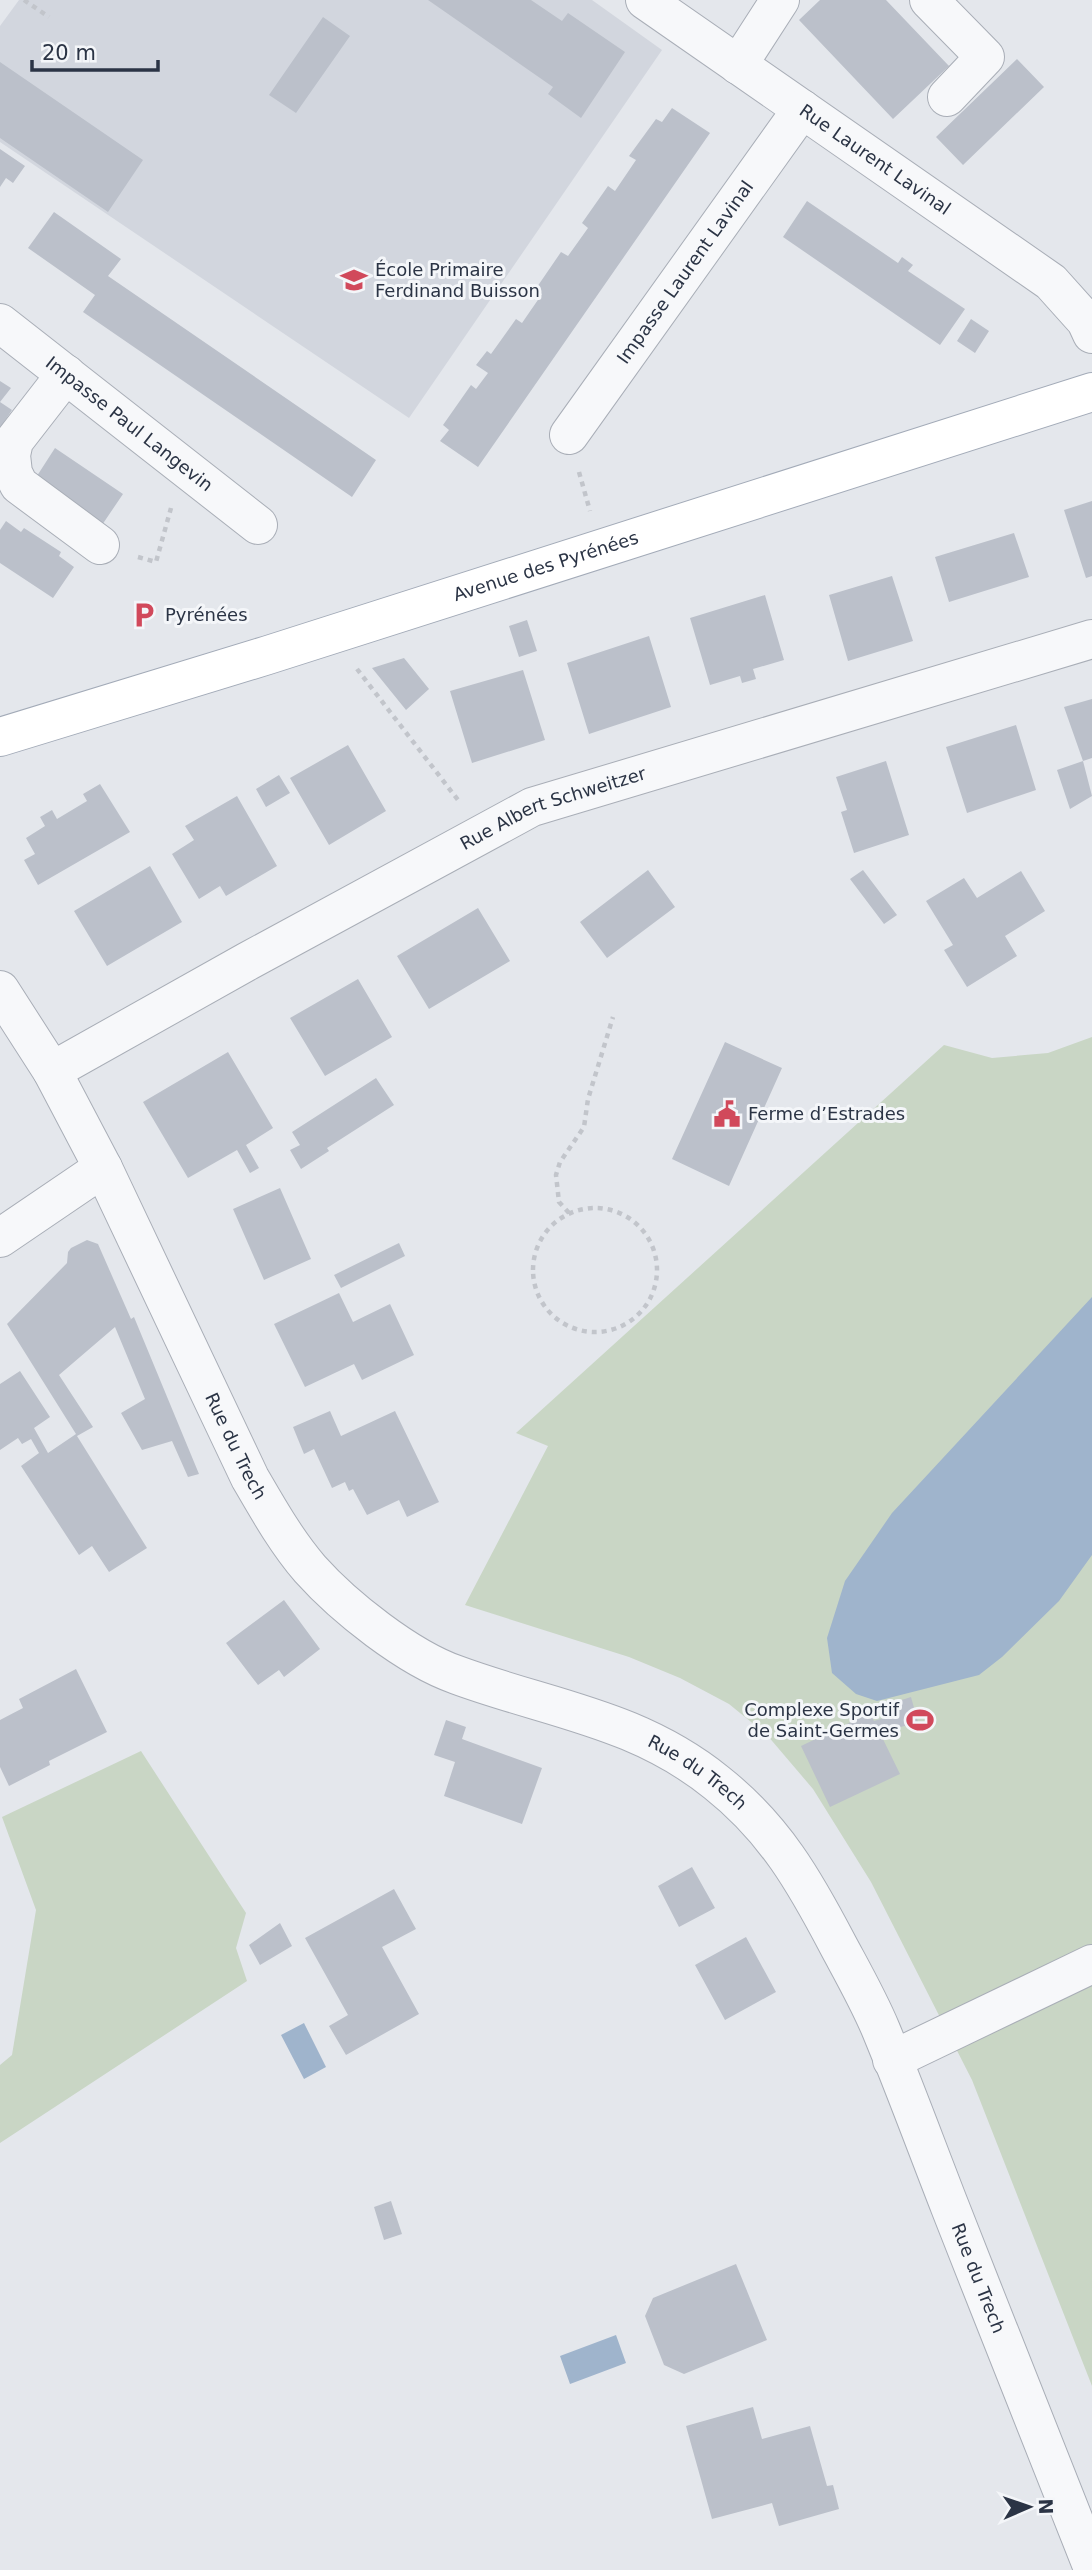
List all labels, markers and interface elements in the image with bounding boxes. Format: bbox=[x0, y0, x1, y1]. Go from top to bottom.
scale bar bbox=[32, 28, 158, 72]
text: 20 m bbox=[42, 41, 96, 65]
street label: Rue Laurent Lavinal bbox=[796, 100, 955, 219]
street label: Impasse Laurent Lavinal bbox=[612, 176, 757, 368]
place label: École Primaire Ferdinand Buisson bbox=[375, 259, 540, 301]
school or university icon: École Primaire Ferdinand Buisson bbox=[339, 265, 369, 295]
street label: Impasse Paul Langevin bbox=[42, 352, 217, 496]
street label: Avenue des Pyrénées bbox=[451, 526, 641, 605]
parking icon: Pyrénées bbox=[129, 600, 159, 630]
place label: Pyrénées bbox=[165, 604, 248, 625]
street label: Rue Albert Schweitzer bbox=[456, 762, 649, 854]
public building icon: Ferme d’Estrades bbox=[712, 1099, 742, 1129]
place label: Ferme d’Estrades bbox=[748, 1103, 905, 1124]
street label: Rue du Trech bbox=[201, 1389, 271, 1503]
place label: Complexe Sportif de Saint-Germes bbox=[744, 1699, 900, 1741]
sports icon: Complexe Sportif de Saint-Germes bbox=[905, 1705, 935, 1735]
street label: Rue du Trech bbox=[645, 1730, 752, 1814]
street label: Rue du Trech bbox=[947, 2220, 1010, 2336]
north arrow bbox=[994, 2472, 1064, 2542]
text: N bbox=[1035, 2498, 1057, 2515]

